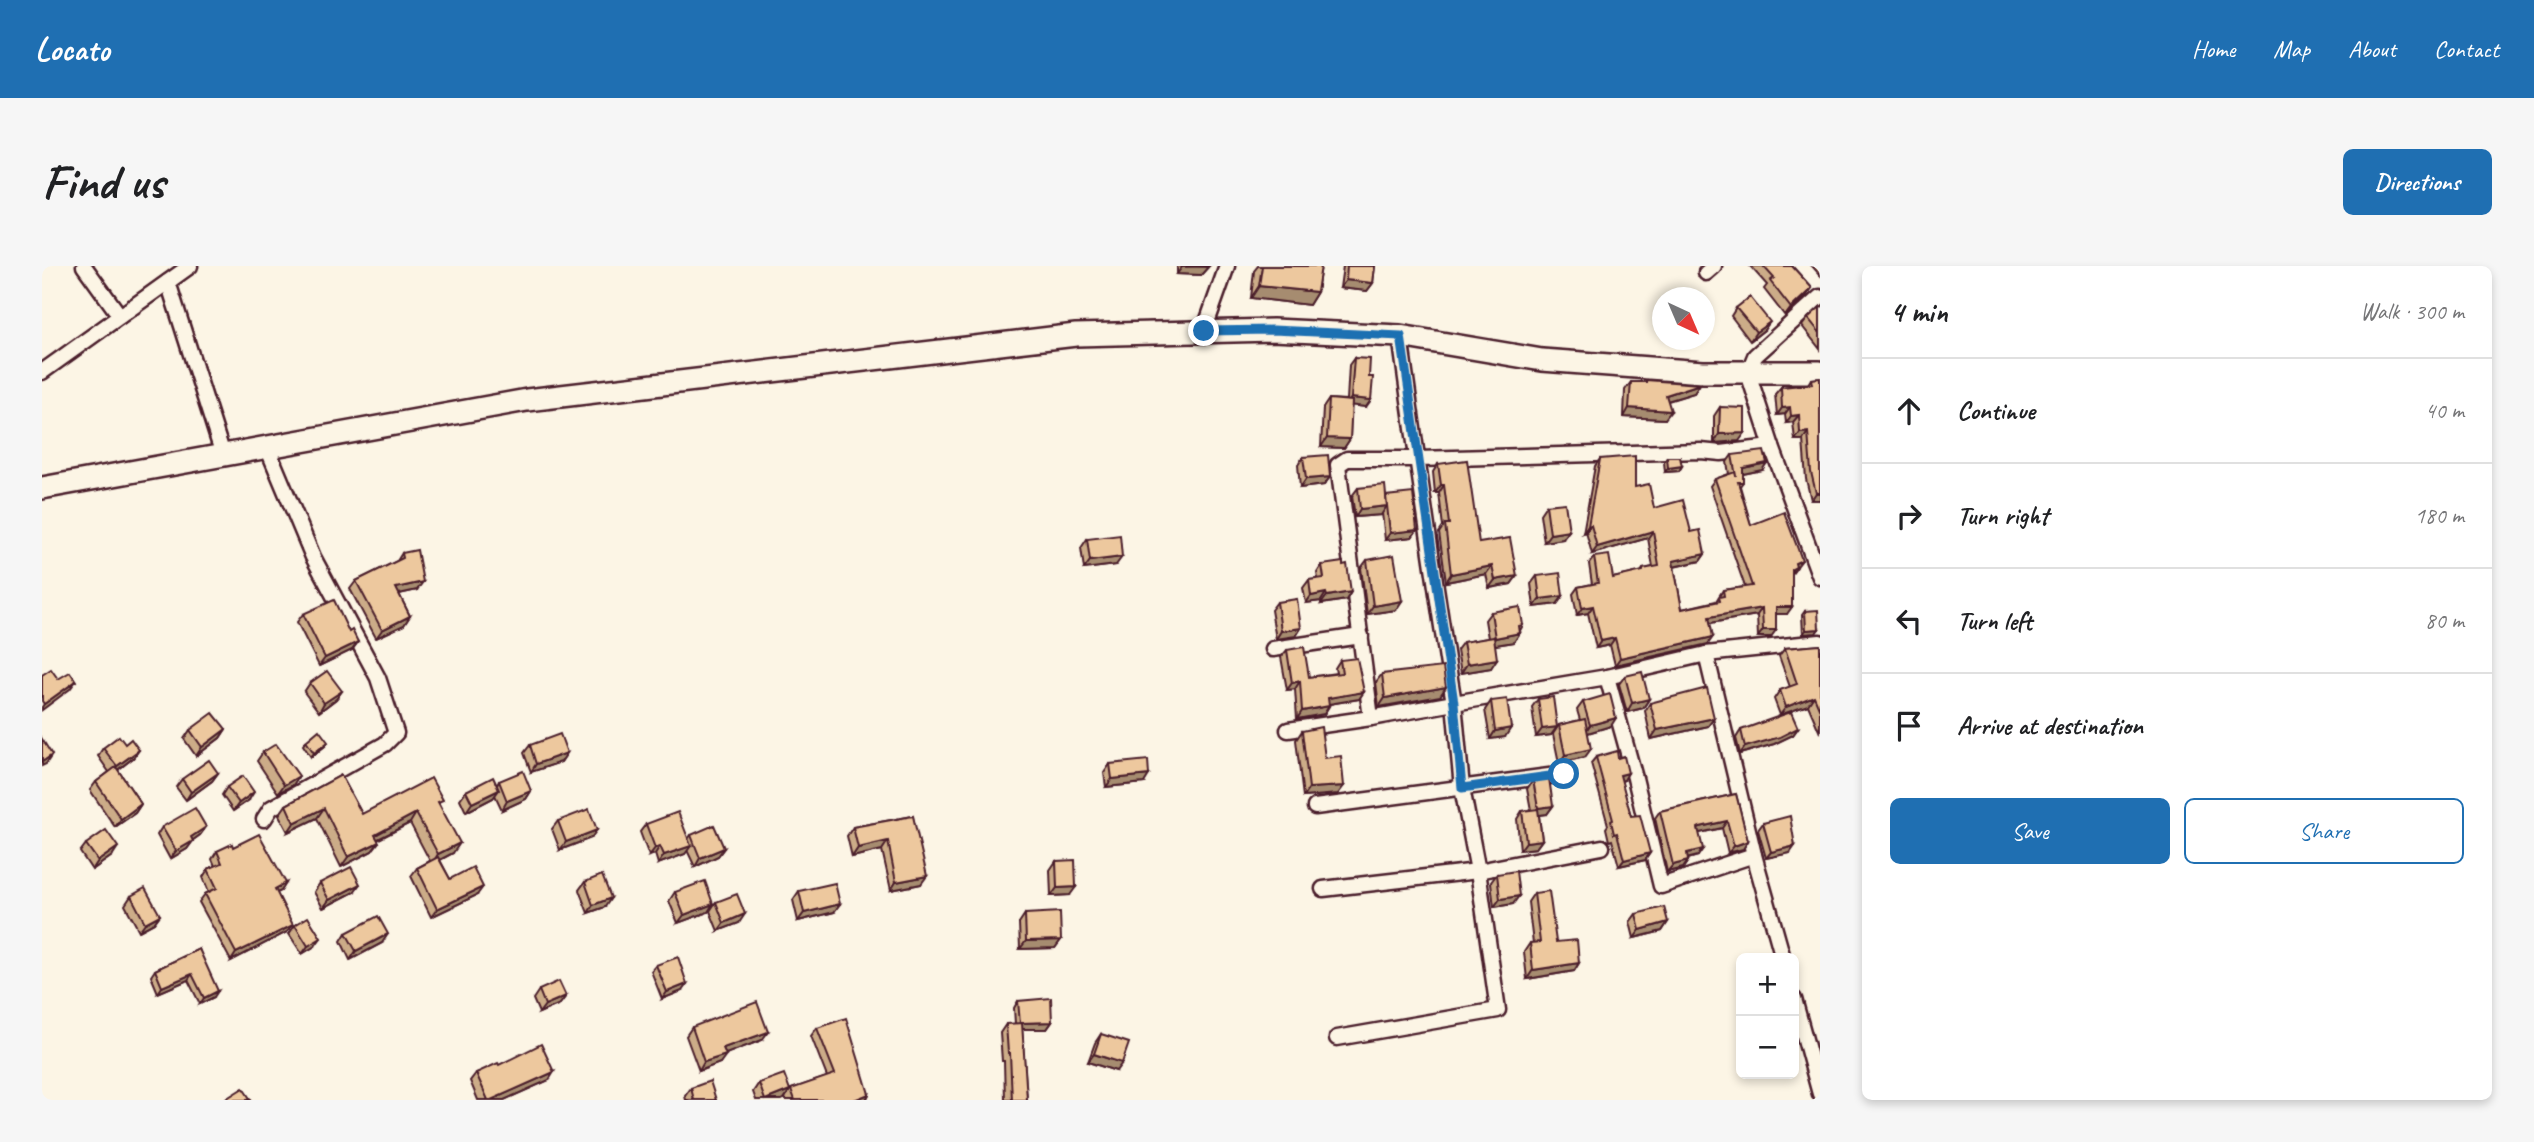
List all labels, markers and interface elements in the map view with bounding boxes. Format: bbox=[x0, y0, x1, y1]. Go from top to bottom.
text: Locato bbox=[35, 28, 109, 70]
text: Home bbox=[2192, 34, 2235, 64]
text: Map bbox=[2273, 34, 2310, 64]
text: About bbox=[2348, 34, 2396, 64]
text: Contact bbox=[2434, 34, 2499, 64]
button: Directions bbox=[2343, 149, 2492, 215]
text: Find us bbox=[42, 151, 164, 213]
north arrow bbox=[1652, 287, 1715, 350]
text: 4 min bbox=[1890, 293, 1947, 331]
text: Walk · 300 m bbox=[2360, 297, 2464, 326]
route end bbox=[1188, 315, 1219, 346]
icon: ahead bbox=[1890, 392, 1928, 430]
text: Continue bbox=[1957, 394, 2035, 427]
text: 40 m bbox=[2425, 396, 2464, 425]
icon: right bbox=[1890, 497, 1928, 535]
text: Turn right bbox=[1957, 499, 2048, 532]
text: 180 m bbox=[2415, 501, 2464, 530]
icon: left bbox=[1890, 602, 1928, 640]
text: Turn left bbox=[1957, 604, 2032, 637]
text: 80 m bbox=[2425, 606, 2464, 635]
icon: arrive bbox=[1890, 707, 1928, 745]
text: Arrive at destination bbox=[1957, 709, 2143, 742]
route start bbox=[1548, 758, 1579, 789]
button: Save bbox=[1890, 798, 2170, 864]
button: Share bbox=[2184, 798, 2464, 864]
map controls bbox=[1736, 953, 1799, 1079]
button: + bbox=[1736, 953, 1799, 1016]
button: − bbox=[1736, 1016, 1799, 1079]

